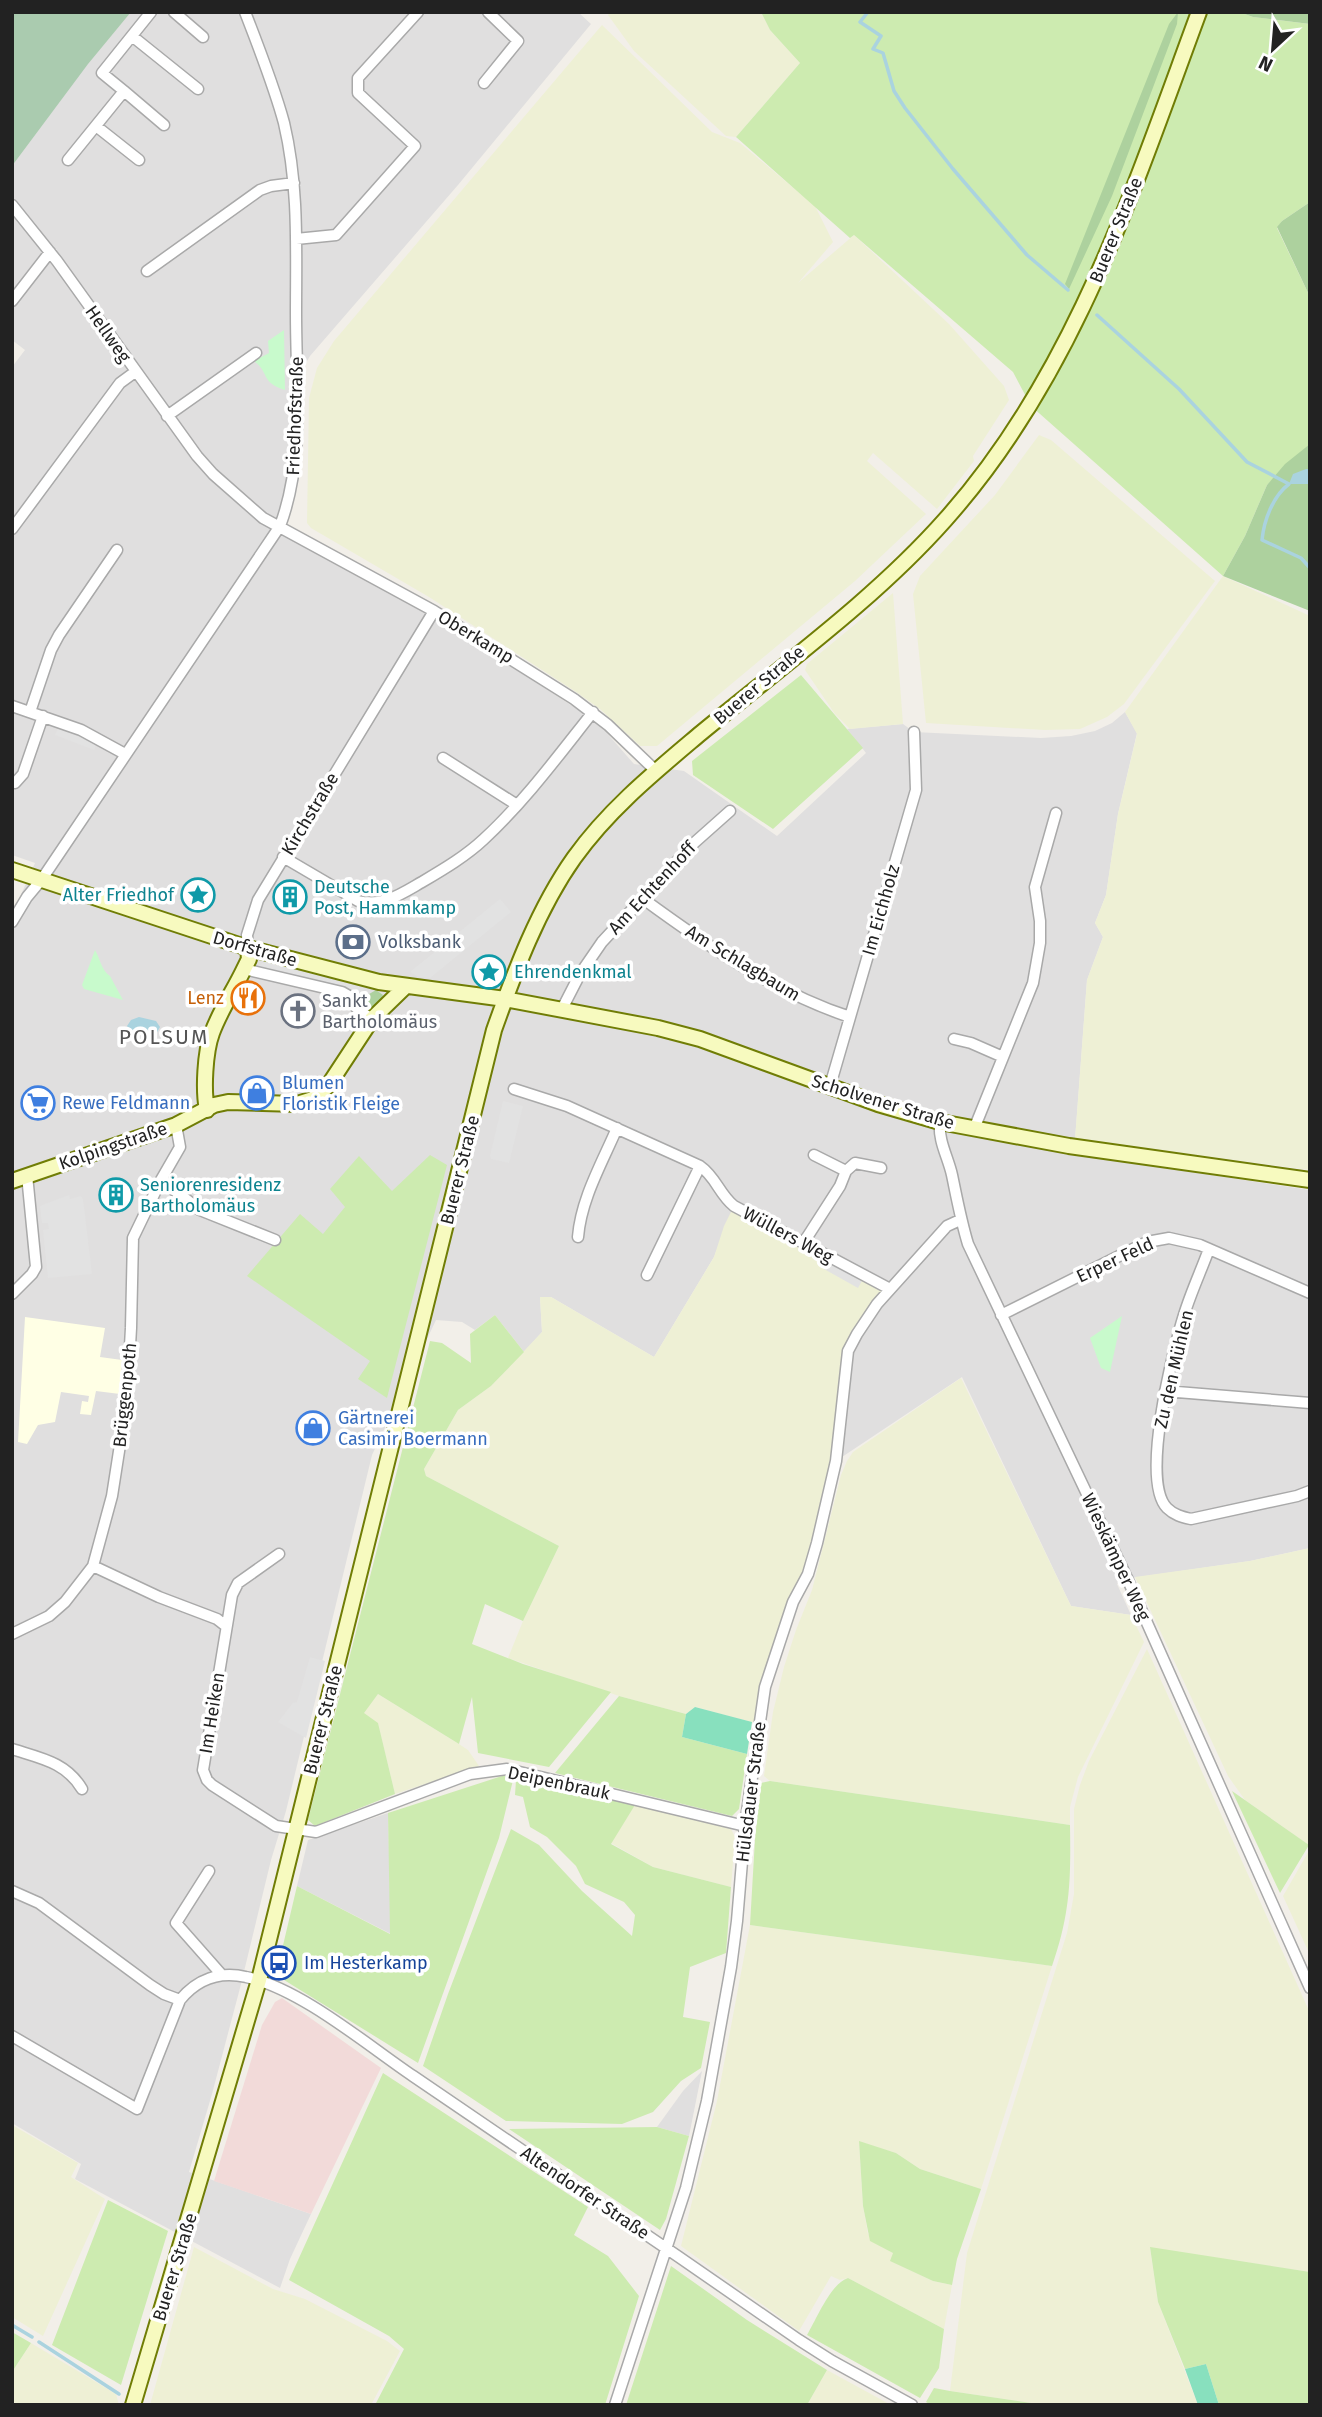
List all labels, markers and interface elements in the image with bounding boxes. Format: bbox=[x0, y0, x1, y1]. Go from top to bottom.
north arrow bbox=[1238, 14, 1308, 84]
text: N bbox=[1255, 51, 1276, 77]
street label: Buerer Straße bbox=[1085, 174, 1147, 286]
street label: Hellweg bbox=[80, 301, 136, 367]
street label: Friedhofstraße bbox=[282, 356, 308, 476]
street label: Oberkamp bbox=[434, 606, 518, 668]
street label: Buerer Straße bbox=[709, 641, 809, 729]
street label: Kirchstraße bbox=[277, 769, 343, 859]
street label: Am Echtenhoff bbox=[603, 836, 702, 939]
street label: Im Eichholz bbox=[858, 862, 905, 958]
place icon: Alter Friedhof bbox=[179, 876, 217, 914]
place label: Deutsche Post, Hammkamp bbox=[314, 876, 456, 919]
building icon: Deutsche Post, Hammkamp bbox=[271, 878, 309, 916]
place label: Alter Friedhof bbox=[63, 884, 176, 906]
street label: Am Schlagbaum bbox=[682, 920, 804, 1006]
bank icon: Volksbank bbox=[334, 923, 372, 961]
street label: Dorfstraße bbox=[210, 927, 300, 971]
place label: Volksbank bbox=[378, 931, 462, 953]
place icon: Ehrendenkmal bbox=[470, 953, 508, 991]
place label: Ehrendenkmal bbox=[514, 961, 632, 983]
restaurant icon: Lenz bbox=[229, 979, 267, 1017]
place label: Lenz bbox=[187, 987, 224, 1009]
place label: Sankt Bartholomäus bbox=[322, 990, 437, 1033]
church icon: Sankt Bartholomäus bbox=[279, 992, 317, 1030]
district label: POLSUM bbox=[119, 1024, 209, 1050]
street label: Scholvener Straße bbox=[809, 1070, 957, 1134]
place label: Blumen Floristik Fleige bbox=[282, 1072, 400, 1115]
shop icon: Blumen Floristik Fleige bbox=[238, 1074, 276, 1112]
supermarket icon: Rewe Feldmann bbox=[19, 1084, 57, 1122]
place label: Rewe Feldmann bbox=[62, 1092, 190, 1114]
street label: Buerer Straße bbox=[436, 1113, 484, 1227]
street label: Kolpingstraße bbox=[56, 1117, 170, 1175]
place label: Seniorenresidenz Bartholomäus bbox=[140, 1174, 281, 1217]
building icon: Seniorenresidenz Bartholomäus bbox=[97, 1176, 135, 1214]
street label: Wüllers Weg bbox=[739, 1202, 837, 1268]
street label: Erper Feld bbox=[1073, 1233, 1157, 1287]
street label: Zu den Mühlen bbox=[1150, 1308, 1198, 1430]
street label: Brüggenpoth bbox=[109, 1341, 141, 1449]
place label: Gärtnerei Casimir Boermann bbox=[338, 1407, 488, 1450]
shop icon: Gärtnerei Casimir Boermann bbox=[294, 1409, 332, 1447]
street label: Wieskämper Weg bbox=[1077, 1490, 1155, 1625]
street label: Buerer Straße bbox=[299, 1663, 347, 1777]
street label: Im Heiken bbox=[195, 1671, 229, 1755]
street label: Hülsdauer Straße bbox=[731, 1720, 771, 1864]
street label: Deipenbrauk bbox=[506, 1761, 613, 1805]
bus stop icon: Im Hesterkamp bbox=[260, 1944, 298, 1982]
place label: Im Hesterkamp bbox=[304, 1952, 428, 1974]
street label: Altendorfer Straße bbox=[516, 2142, 654, 2244]
street label: Buerer Straße bbox=[148, 2210, 202, 2324]

